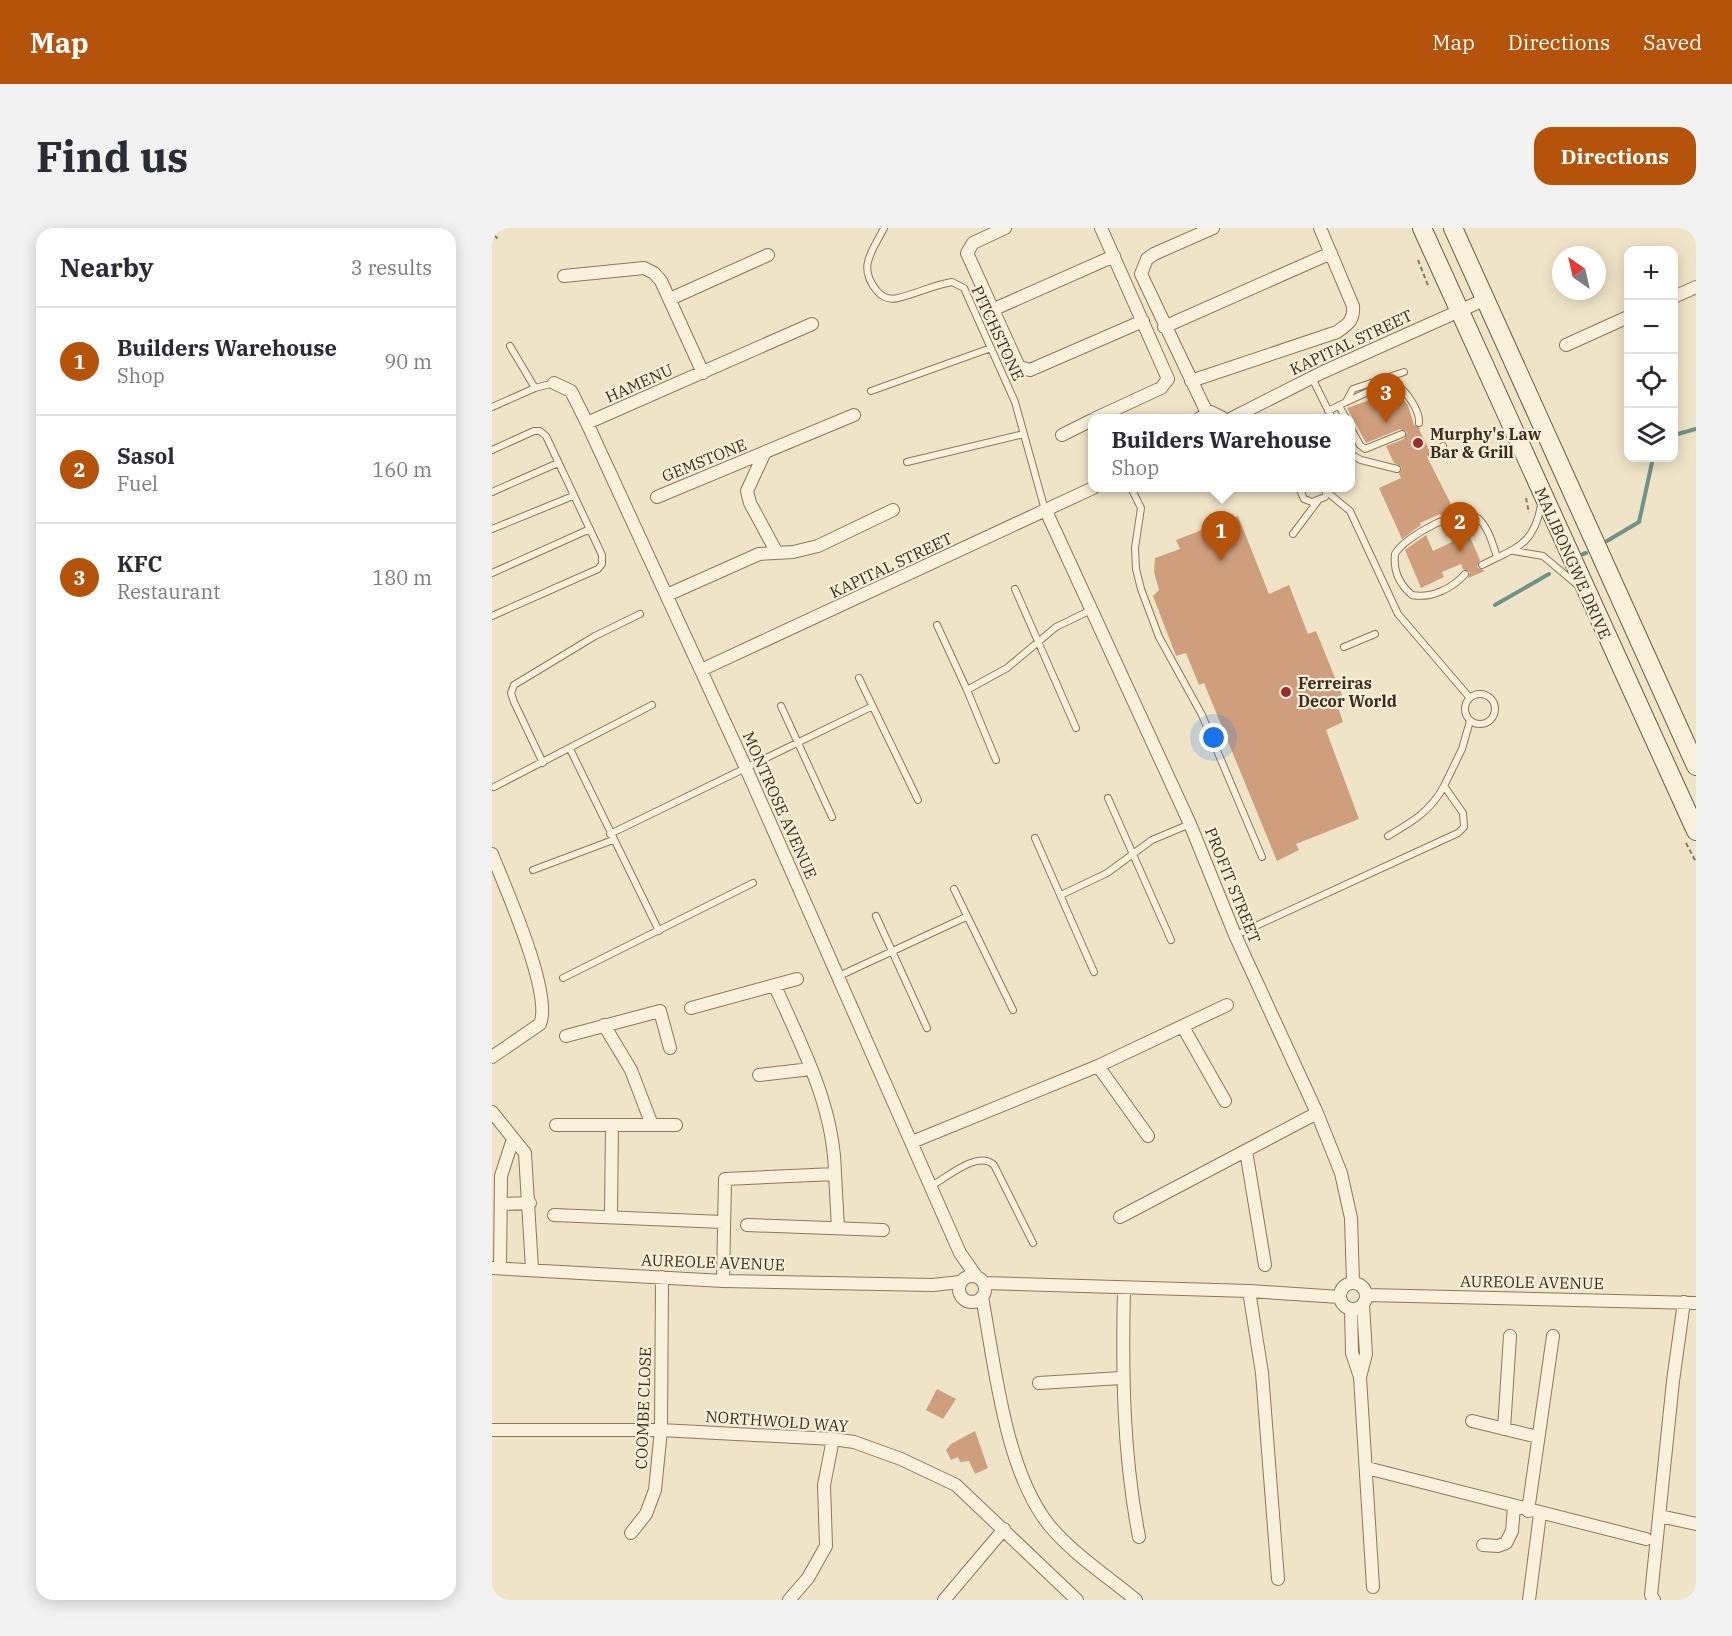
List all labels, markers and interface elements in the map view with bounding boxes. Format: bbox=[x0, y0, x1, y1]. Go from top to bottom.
text: Map bbox=[30, 24, 89, 61]
text: Map bbox=[1432, 28, 1475, 56]
text: Directions bbox=[1508, 28, 1610, 56]
text: Saved bbox=[1643, 28, 1702, 56]
button: Directions bbox=[1534, 127, 1696, 185]
text: Find us bbox=[36, 129, 188, 184]
north arrow bbox=[1552, 246, 1606, 300]
map controls bbox=[1624, 246, 1678, 462]
button: + bbox=[1624, 246, 1678, 300]
text: Nearby bbox=[60, 250, 154, 284]
text: 3 results bbox=[351, 254, 432, 281]
street label: PITCHSTONE bbox=[967, 282, 1029, 384]
button: − bbox=[1624, 300, 1678, 354]
street label: KAPITAL STREET bbox=[1287, 305, 1415, 379]
text: Builders Warehouse bbox=[117, 333, 337, 362]
text: 1 bbox=[74, 348, 86, 375]
text: 90 m bbox=[384, 348, 432, 375]
button: locate bbox=[1624, 354, 1678, 408]
street label: HAMENU bbox=[602, 359, 676, 407]
text: Shop bbox=[117, 362, 165, 389]
pin: 3 bbox=[1366, 374, 1406, 423]
button: layers bbox=[1624, 408, 1678, 462]
popup bbox=[1088, 414, 1355, 492]
place label: Murphy's Law Bar & Grill bbox=[1430, 424, 1541, 462]
text: Builders Warehouse bbox=[1112, 425, 1331, 454]
street label: GEMSTONE bbox=[659, 434, 749, 486]
marker: Murphy's Law Bar & Grill bbox=[1411, 436, 1425, 450]
text: Sasol bbox=[117, 441, 175, 470]
text: Shop bbox=[1112, 454, 1159, 481]
text: 2 bbox=[74, 456, 86, 483]
text: 160 m bbox=[372, 456, 432, 483]
text: Fuel bbox=[117, 470, 158, 497]
street label: MALIBONGWE DRIVE bbox=[1531, 484, 1615, 642]
pin: 2 bbox=[1440, 502, 1480, 552]
pin: 1 bbox=[1202, 512, 1240, 561]
street label: KAPITAL STREET bbox=[827, 528, 955, 602]
text: KFC bbox=[117, 549, 162, 578]
text: 3 bbox=[74, 564, 86, 591]
text: 180 m bbox=[372, 564, 432, 591]
text: Restaurant bbox=[117, 578, 220, 605]
place label: Ferreiras Decor World bbox=[1298, 673, 1397, 711]
marker: Ferreiras Decor World bbox=[1279, 685, 1293, 699]
your location bbox=[1199, 723, 1228, 752]
street label: MONTROSE AVENUE bbox=[738, 728, 822, 882]
street label: PROFIT STREET bbox=[1201, 824, 1265, 946]
street label: AUREOLE AVENUE bbox=[641, 1249, 785, 1275]
street label: AUREOLE AVENUE bbox=[1460, 1271, 1604, 1293]
street label: COOMBE CLOSE bbox=[631, 1346, 655, 1470]
street label: NORTHWOLD WAY bbox=[705, 1406, 849, 1436]

